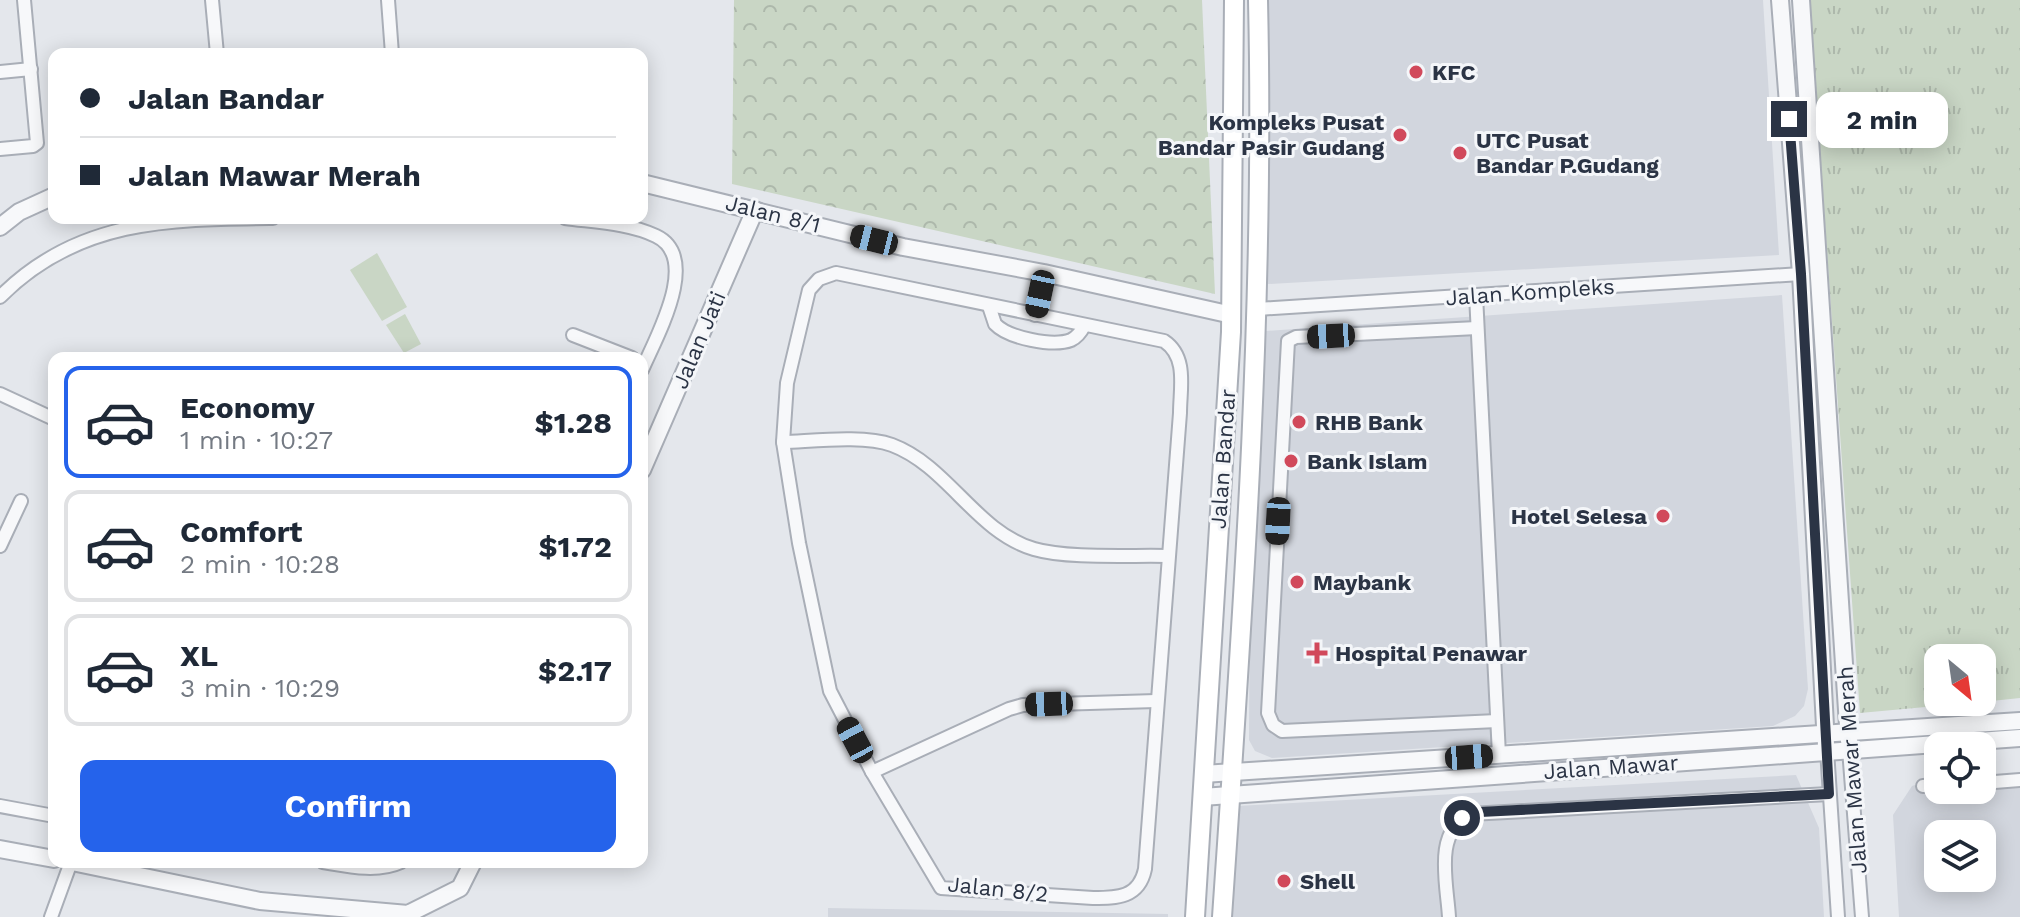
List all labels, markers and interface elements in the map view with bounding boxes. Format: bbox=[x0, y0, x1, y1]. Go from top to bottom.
place label: KFC bbox=[1432, 60, 1476, 85]
marker: KFC bbox=[1407, 63, 1425, 81]
text: Jalan Bandar bbox=[128, 81, 324, 116]
callout: 2 min bbox=[1817, 91, 1949, 147]
route end bbox=[1771, 101, 1807, 137]
text: 2 min bbox=[1846, 105, 1918, 135]
place label: Kompleks Pusat Bandar Pasir Gudang bbox=[1158, 110, 1385, 160]
marker: Kompleks Pusat Bandar Pasir Gudang bbox=[1391, 126, 1409, 144]
place label: UTC Pusat Bandar P.Gudang bbox=[1476, 128, 1659, 178]
marker: UTC Pusat Bandar P.Gudang bbox=[1451, 144, 1469, 162]
text: Jalan Mawar Merah bbox=[128, 158, 421, 193]
street label: Jalan 8/1 bbox=[723, 190, 823, 238]
car bbox=[848, 223, 900, 257]
car bbox=[1023, 268, 1057, 320]
street label: Jalan Kompleks bbox=[1445, 274, 1615, 310]
street label: Jalan Jati bbox=[667, 288, 731, 392]
car bbox=[1306, 323, 1356, 349]
icon: car bbox=[84, 386, 156, 458]
street label: Jalan Bandar bbox=[1206, 388, 1240, 530]
text: Economy bbox=[180, 390, 315, 425]
text: $1.28 bbox=[534, 405, 612, 440]
place label: RHB Bank bbox=[1315, 410, 1423, 435]
marker: RHB Bank bbox=[1290, 413, 1308, 431]
text: 1 min · 10:27 bbox=[180, 425, 333, 455]
place label: Bank Islam bbox=[1307, 449, 1428, 474]
marker: Bank Islam bbox=[1282, 452, 1300, 470]
car bbox=[1265, 496, 1291, 546]
place label: Hotel Selesa bbox=[1511, 504, 1647, 529]
marker: Hotel Selesa bbox=[1654, 507, 1672, 525]
icon: car bbox=[84, 510, 156, 582]
text: Comfort bbox=[180, 514, 302, 549]
text: $1.72 bbox=[538, 529, 612, 564]
text: 2 min · 10:28 bbox=[180, 549, 340, 579]
place label: Maybank bbox=[1313, 570, 1411, 595]
marker: Maybank bbox=[1288, 573, 1306, 591]
icon: car bbox=[84, 634, 156, 706]
text: XL bbox=[180, 638, 218, 673]
place label: Hospital Penawar bbox=[1335, 641, 1528, 666]
marker: Hospital Penawar bbox=[1306, 642, 1328, 664]
north arrow bbox=[1924, 644, 1996, 716]
map controls bbox=[1924, 644, 1996, 892]
text: $2.17 bbox=[538, 653, 612, 688]
street label: Jalan Mawar Merah bbox=[1832, 665, 1872, 875]
text: 3 min · 10:29 bbox=[180, 673, 340, 703]
car bbox=[1025, 691, 1073, 717]
car bbox=[833, 713, 877, 767]
button: locate bbox=[1924, 732, 1996, 804]
car bbox=[1444, 743, 1494, 771]
street label: Jalan Mawar bbox=[1543, 750, 1679, 784]
button: Confirm bbox=[80, 760, 616, 852]
route start bbox=[1444, 800, 1480, 836]
button: layers bbox=[1924, 820, 1996, 892]
place label: Shell bbox=[1300, 869, 1356, 894]
street label: Jalan 8/2 bbox=[947, 871, 1049, 907]
marker: Shell bbox=[1275, 872, 1293, 890]

